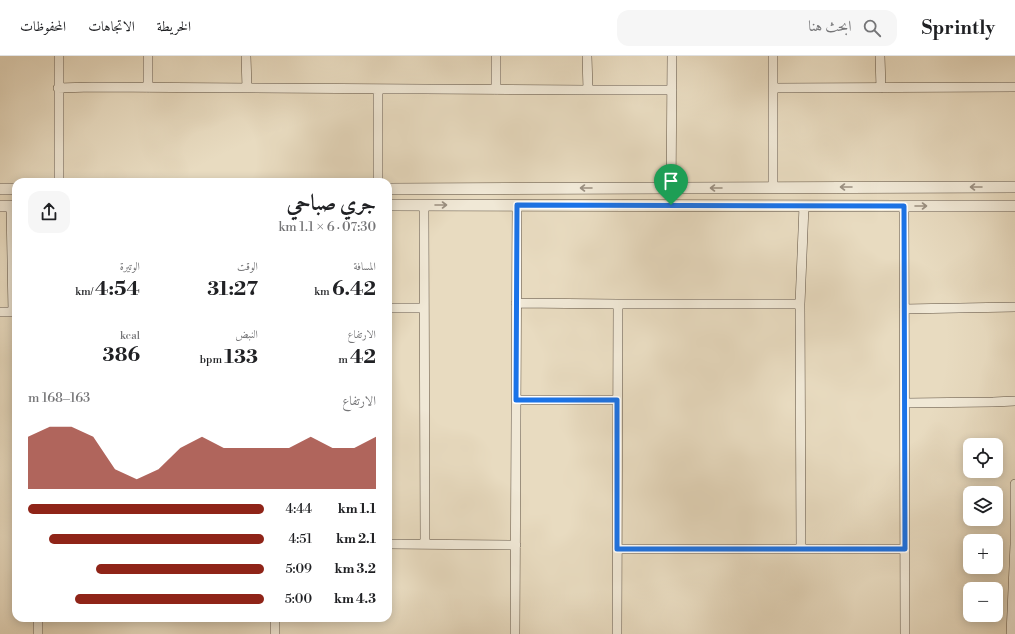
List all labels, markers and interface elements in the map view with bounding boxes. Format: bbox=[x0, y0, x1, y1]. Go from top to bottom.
search box bbox=[617, 10, 897, 46]
text: Sprintly bbox=[921, 16, 995, 40]
text: ابحث هنا bbox=[808, 17, 851, 36]
icon: search bbox=[861, 17, 883, 39]
text: المحفوظات bbox=[20, 18, 66, 36]
text: الاتجاهات bbox=[88, 18, 135, 36]
text: الخريطة bbox=[157, 18, 191, 36]
pin bbox=[654, 164, 688, 205]
icon: arrive bbox=[660, 170, 682, 192]
one-way arrow bbox=[840, 183, 853, 191]
one-way arrow bbox=[970, 183, 983, 191]
one-way arrow bbox=[580, 184, 593, 192]
one-way arrow bbox=[710, 184, 723, 192]
text: جري صباحي bbox=[287, 190, 376, 217]
button: share bbox=[28, 191, 70, 233]
one-way arrow bbox=[434, 201, 447, 209]
one-way arrow bbox=[914, 202, 927, 210]
text: 07:30 · 6 × 1.1 km bbox=[278, 219, 376, 235]
text: الوتيرة bbox=[120, 260, 140, 274]
text: الوقت bbox=[237, 260, 258, 274]
text: المسافة bbox=[354, 260, 376, 274]
text: 4:54 bbox=[95, 277, 140, 302]
text: 31:27 bbox=[207, 277, 258, 302]
text: 6.42 bbox=[332, 277, 376, 302]
text: /km bbox=[75, 285, 95, 299]
text: km bbox=[314, 285, 332, 299]
text: النبض bbox=[235, 328, 258, 342]
text: الارتفاع bbox=[347, 328, 376, 342]
text: kcal bbox=[120, 329, 140, 343]
text: 386 bbox=[103, 343, 140, 368]
text: 133 bbox=[224, 345, 258, 370]
text: 42 bbox=[350, 345, 376, 370]
text: bpm bbox=[200, 353, 224, 367]
text: m bbox=[338, 353, 350, 367]
text: 163–168 m bbox=[28, 390, 90, 406]
text: الارتفاع bbox=[342, 393, 376, 409]
map controls bbox=[963, 438, 1003, 622]
button: locate bbox=[963, 438, 1003, 478]
button: layers bbox=[963, 486, 1003, 526]
text: 4:44 bbox=[286, 501, 312, 517]
text: 1.1 km bbox=[338, 501, 376, 517]
text: 4:51 bbox=[289, 531, 312, 547]
text: 2.1 km bbox=[336, 531, 376, 547]
button: + bbox=[963, 534, 1003, 574]
text: 5:09 bbox=[285, 561, 312, 577]
text: 3.2 km bbox=[335, 561, 376, 577]
button: − bbox=[963, 582, 1003, 622]
text: 5:00 bbox=[285, 591, 312, 607]
text: 4.3 km bbox=[334, 591, 376, 607]

